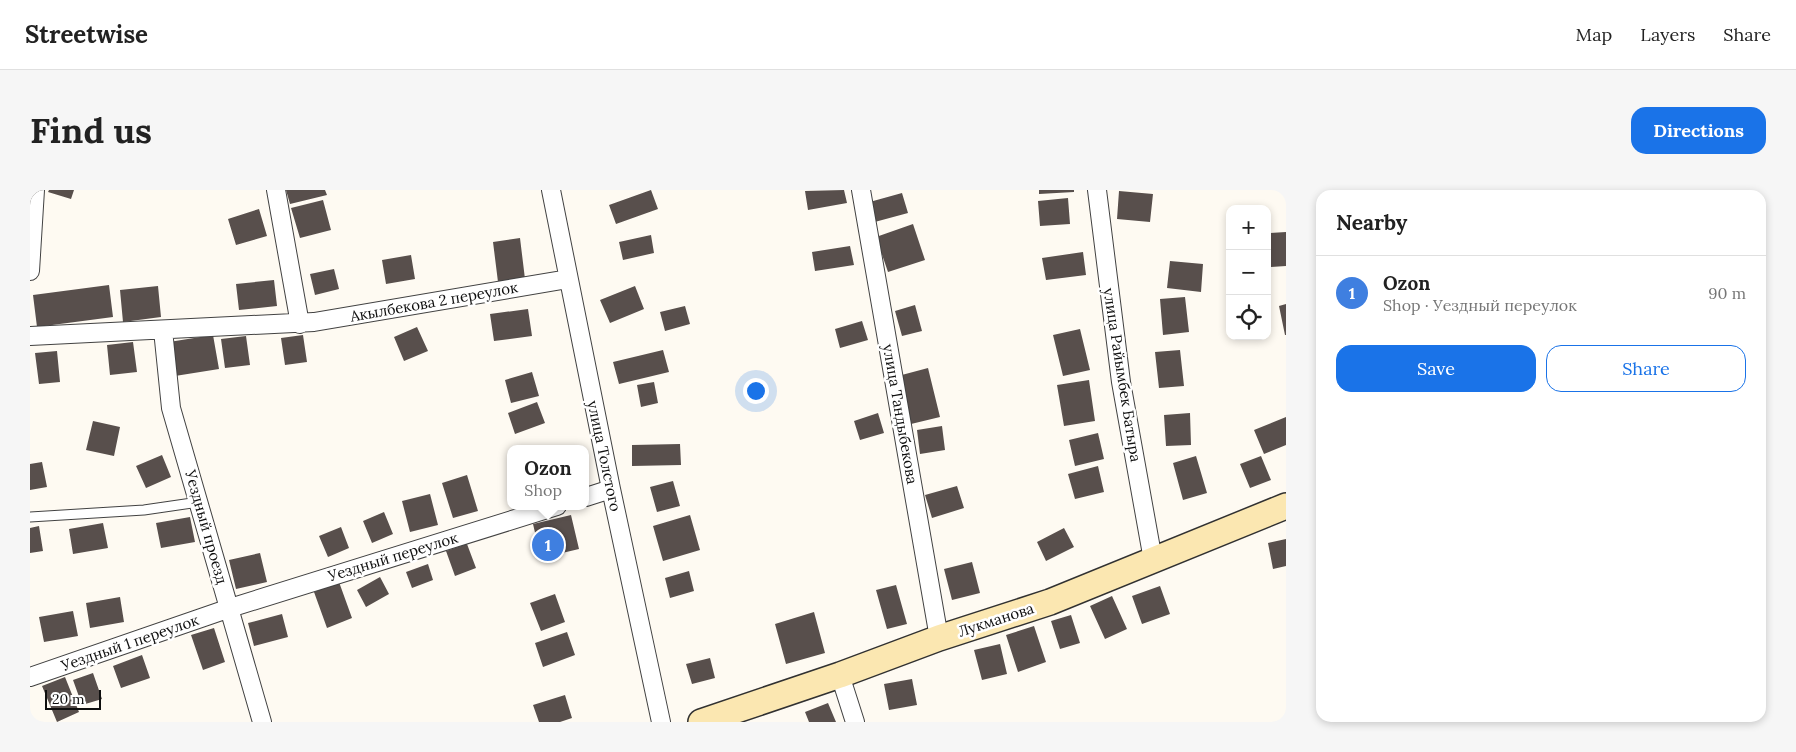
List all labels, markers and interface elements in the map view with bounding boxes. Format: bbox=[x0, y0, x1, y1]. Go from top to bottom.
text: Streetwise bbox=[25, 19, 148, 50]
text: Map bbox=[1576, 23, 1612, 46]
text: Layers bbox=[1640, 23, 1695, 46]
text: Share bbox=[1723, 23, 1771, 46]
button: Directions bbox=[1631, 107, 1766, 154]
text: Find us bbox=[30, 108, 152, 153]
map controls bbox=[1226, 205, 1271, 340]
button: + bbox=[1226, 205, 1271, 250]
text: Nearby bbox=[1336, 209, 1407, 236]
button: − bbox=[1226, 250, 1271, 295]
text: Ozon bbox=[1383, 271, 1430, 295]
street label: Акылбекова 2 переулок bbox=[348, 277, 519, 326]
text: 1 bbox=[1349, 283, 1355, 303]
text: 90 m bbox=[1708, 283, 1746, 303]
street label: улица Райымбек Батыра bbox=[1099, 286, 1146, 464]
button: locate bbox=[1226, 295, 1271, 340]
text: Shop · Уездный переулок bbox=[1383, 295, 1577, 315]
street label: улица Тандыбекова bbox=[879, 342, 922, 486]
button: Save bbox=[1336, 345, 1536, 392]
button: Share bbox=[1546, 345, 1746, 392]
your location bbox=[743, 378, 769, 404]
street label: улица Толстого bbox=[583, 399, 626, 513]
popup bbox=[507, 445, 589, 510]
text: Ozon bbox=[524, 456, 572, 480]
street label: Уездный проезд bbox=[181, 467, 232, 586]
text: Shop bbox=[524, 480, 562, 500]
pin: 1 bbox=[532, 526, 564, 564]
street label: Уездный переулок bbox=[325, 528, 460, 586]
street label: Лукманова bbox=[955, 598, 1036, 641]
street label: Уездный 1 переулок bbox=[58, 610, 201, 675]
scale bar bbox=[45, 687, 101, 710]
text: 20 m bbox=[52, 690, 84, 708]

